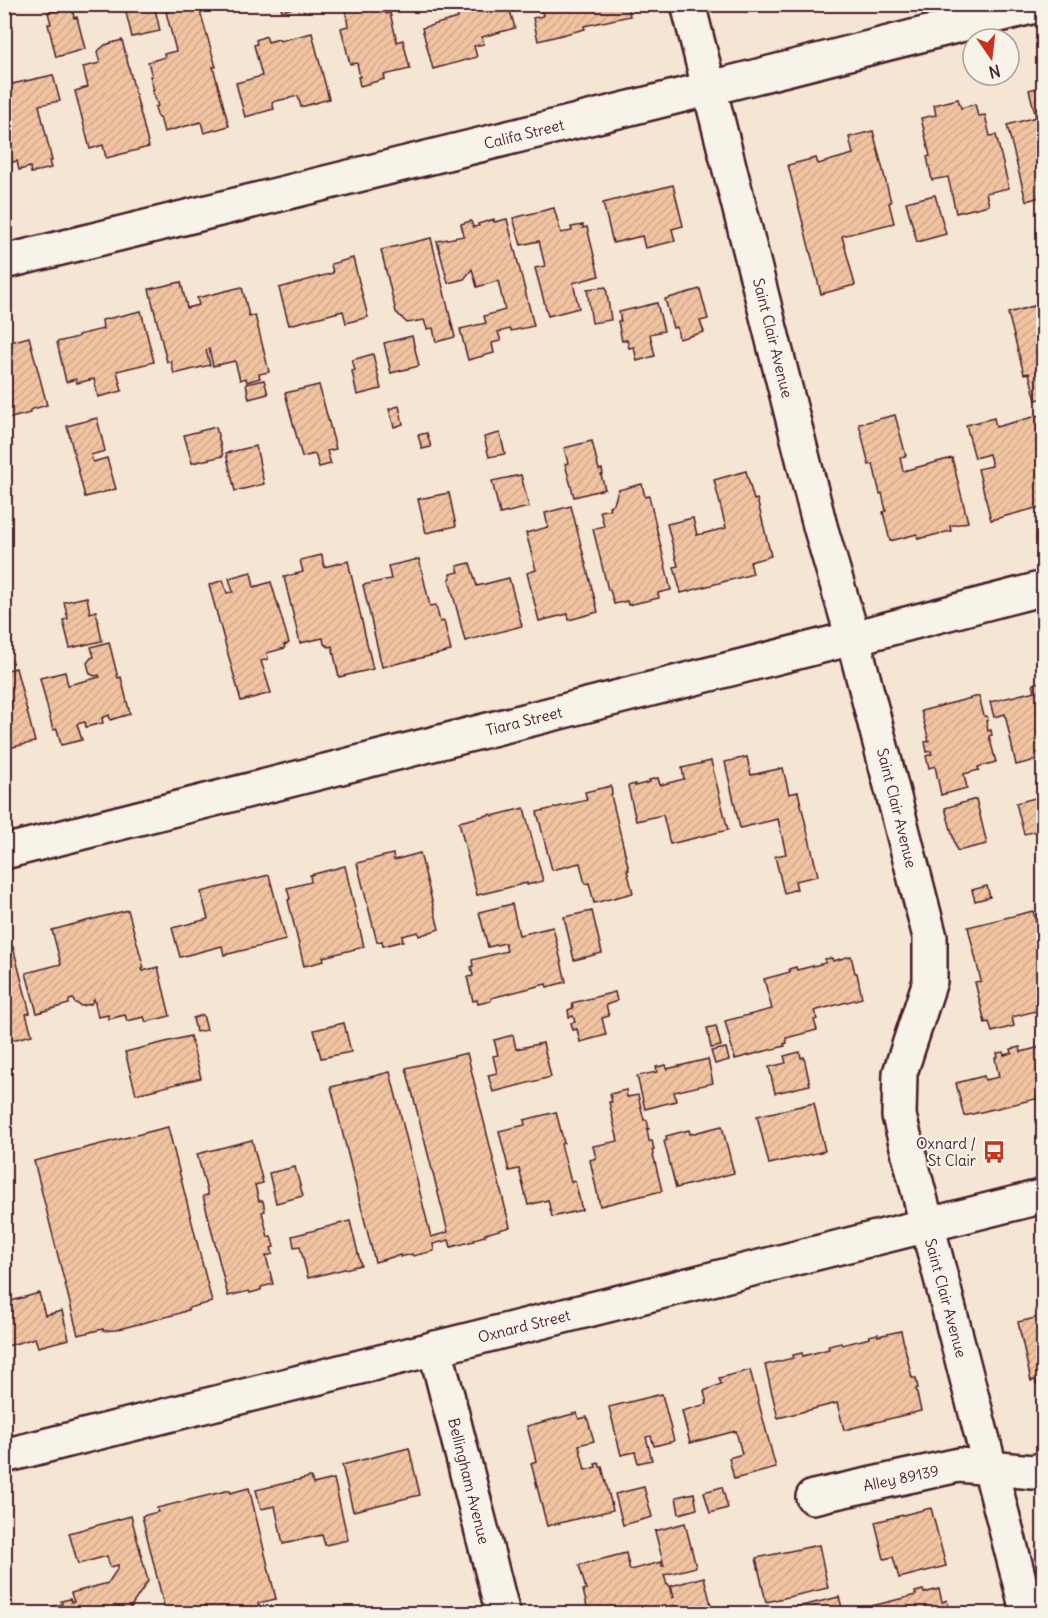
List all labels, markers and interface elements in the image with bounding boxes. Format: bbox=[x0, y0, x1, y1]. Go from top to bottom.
north arrow bbox=[961, 27, 1021, 87]
text: N bbox=[987, 61, 1002, 83]
street label: Califa Street bbox=[482, 115, 566, 153]
street label: Saint Clair Avenue bbox=[749, 276, 797, 400]
street label: Tiara Street bbox=[484, 702, 564, 740]
street label: Saint Clair Avenue bbox=[873, 746, 921, 870]
place label: Oxnard / St Clair bbox=[916, 1134, 976, 1170]
bus stop icon: Oxnard / St Clair bbox=[981, 1139, 1007, 1165]
street label: Saint Clair Avenue bbox=[921, 1236, 971, 1360]
street label: Oxnard Street bbox=[476, 1305, 572, 1347]
street label: Bellingham Avenue bbox=[444, 1416, 494, 1546]
street label: Alley 89139 bbox=[861, 1461, 941, 1495]

